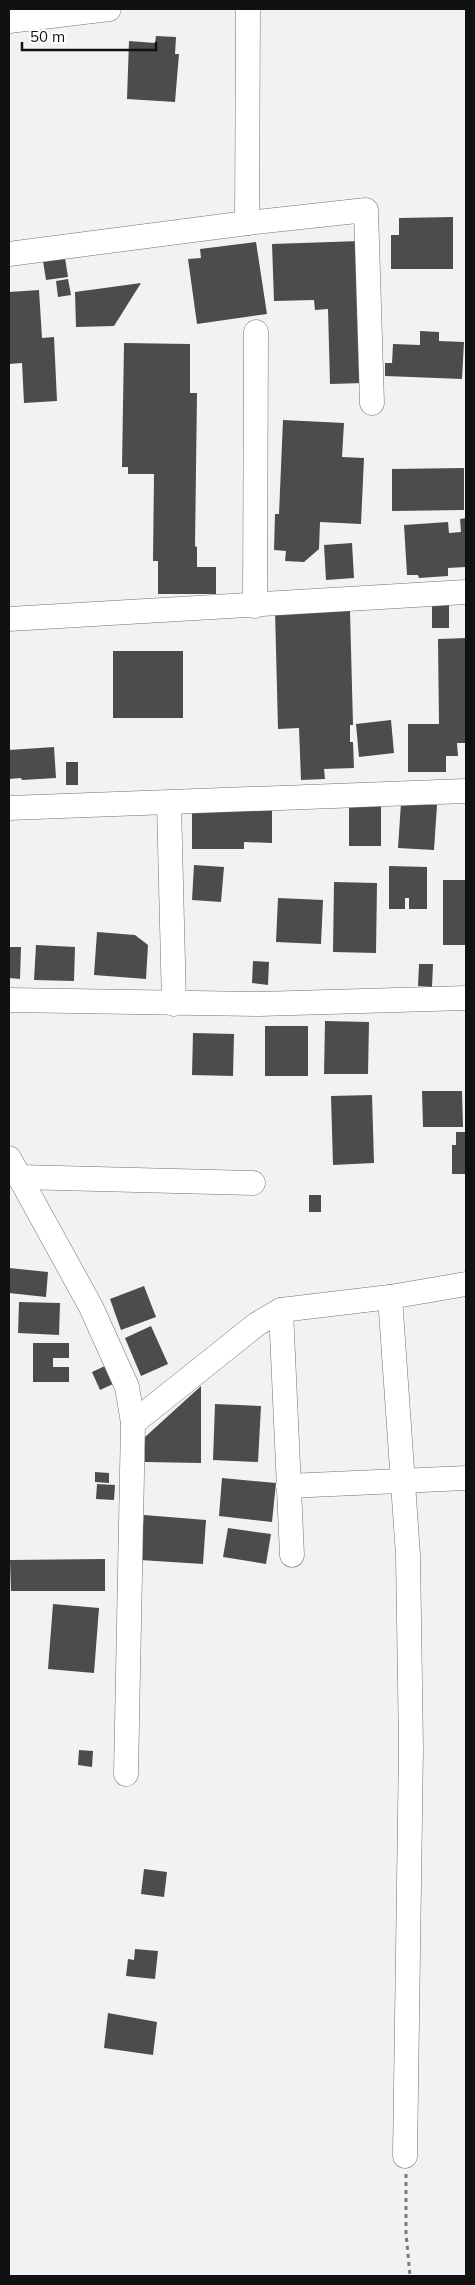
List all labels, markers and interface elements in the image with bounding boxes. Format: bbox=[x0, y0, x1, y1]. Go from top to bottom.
scale bar bbox=[22, 20, 156, 52]
text: 50 m bbox=[30, 27, 65, 46]

